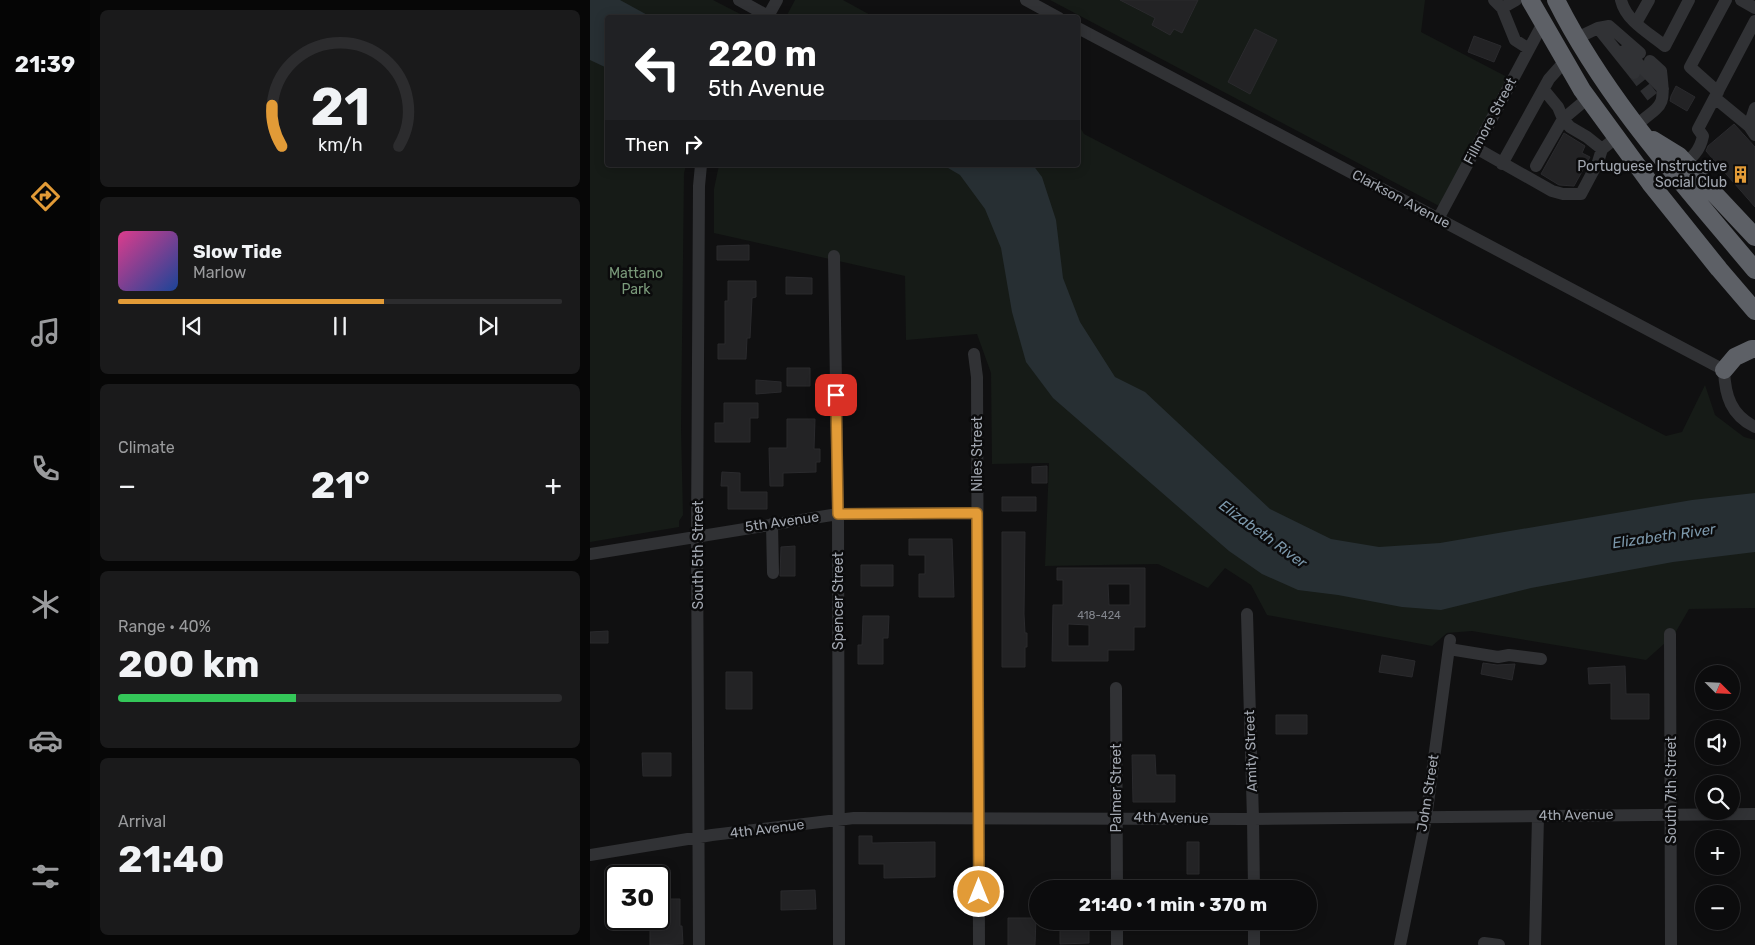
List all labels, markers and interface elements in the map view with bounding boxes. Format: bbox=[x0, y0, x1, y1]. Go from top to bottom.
text: 220 m bbox=[708, 33, 817, 75]
icon: left bbox=[625, 35, 690, 100]
text: 21:39 bbox=[15, 51, 75, 78]
street label: Fillmore Street bbox=[1460, 74, 1520, 167]
text: 5th Avenue bbox=[708, 75, 825, 102]
text: 21 bbox=[310, 76, 370, 138]
icon: right bbox=[679, 130, 707, 158]
text: Then bbox=[625, 133, 669, 156]
text: km/h bbox=[318, 134, 362, 155]
place label: Portuguese Instructive Social Club bbox=[1577, 158, 1727, 191]
building icon: Portuguese Instructive Social Club bbox=[1731, 164, 1751, 184]
street label: Clarkson Avenue bbox=[1349, 166, 1453, 232]
icon: directions bbox=[28, 179, 63, 214]
text: Slow Tide bbox=[193, 240, 282, 263]
text: Marlow bbox=[193, 263, 246, 282]
park label: Mattano Park bbox=[609, 265, 663, 298]
icon: previous bbox=[178, 312, 206, 340]
icon: pause bbox=[326, 312, 354, 340]
icon: next bbox=[474, 312, 502, 340]
icon: music bbox=[28, 315, 63, 350]
pin bbox=[815, 374, 857, 416]
icon: arrive bbox=[822, 381, 850, 409]
street label: Niles Street bbox=[969, 416, 986, 492]
text: Climate bbox=[118, 438, 175, 457]
icon: phone bbox=[28, 451, 63, 486]
text: 21° bbox=[311, 462, 370, 508]
text: − bbox=[118, 469, 136, 502]
text: + bbox=[545, 469, 562, 502]
water label: Elizabeth River bbox=[1216, 496, 1311, 573]
street label: South 5th Street bbox=[690, 500, 707, 609]
street label: 5th Avenue bbox=[744, 508, 820, 536]
water label: Elizabeth River bbox=[1611, 520, 1718, 552]
street label: Spencer Street bbox=[830, 552, 847, 650]
icon: climate bbox=[28, 587, 63, 622]
house number: 418-424 bbox=[1077, 609, 1121, 622]
text: Range · 40% bbox=[118, 617, 211, 636]
text: 200 km bbox=[118, 641, 260, 687]
north arrow bbox=[1695, 665, 1740, 710]
map controls bbox=[1695, 665, 1740, 930]
street label: Amity Street bbox=[1241, 709, 1261, 792]
button: sound bbox=[1695, 720, 1740, 765]
icon: car bbox=[28, 723, 63, 758]
street label: South 7th Street bbox=[1663, 736, 1680, 844]
street label: Palmer Street bbox=[1108, 743, 1125, 833]
street label: John Street bbox=[1414, 753, 1443, 833]
button: search bbox=[1695, 775, 1740, 820]
street label: 4th Avenue bbox=[1538, 806, 1614, 824]
street label: 4th Avenue bbox=[1133, 809, 1209, 827]
text: Arrival bbox=[118, 812, 166, 831]
street label: 4th Avenue bbox=[729, 816, 805, 842]
button: + bbox=[1695, 830, 1740, 875]
text: 21:40 bbox=[118, 836, 224, 882]
icon: filters bbox=[28, 859, 63, 894]
speed limit sign: 30 bbox=[605, 865, 670, 930]
position arrow bbox=[952, 865, 1004, 917]
button: − bbox=[1695, 885, 1740, 930]
text: 21:40 · 1 min · 370 m bbox=[1079, 893, 1267, 916]

